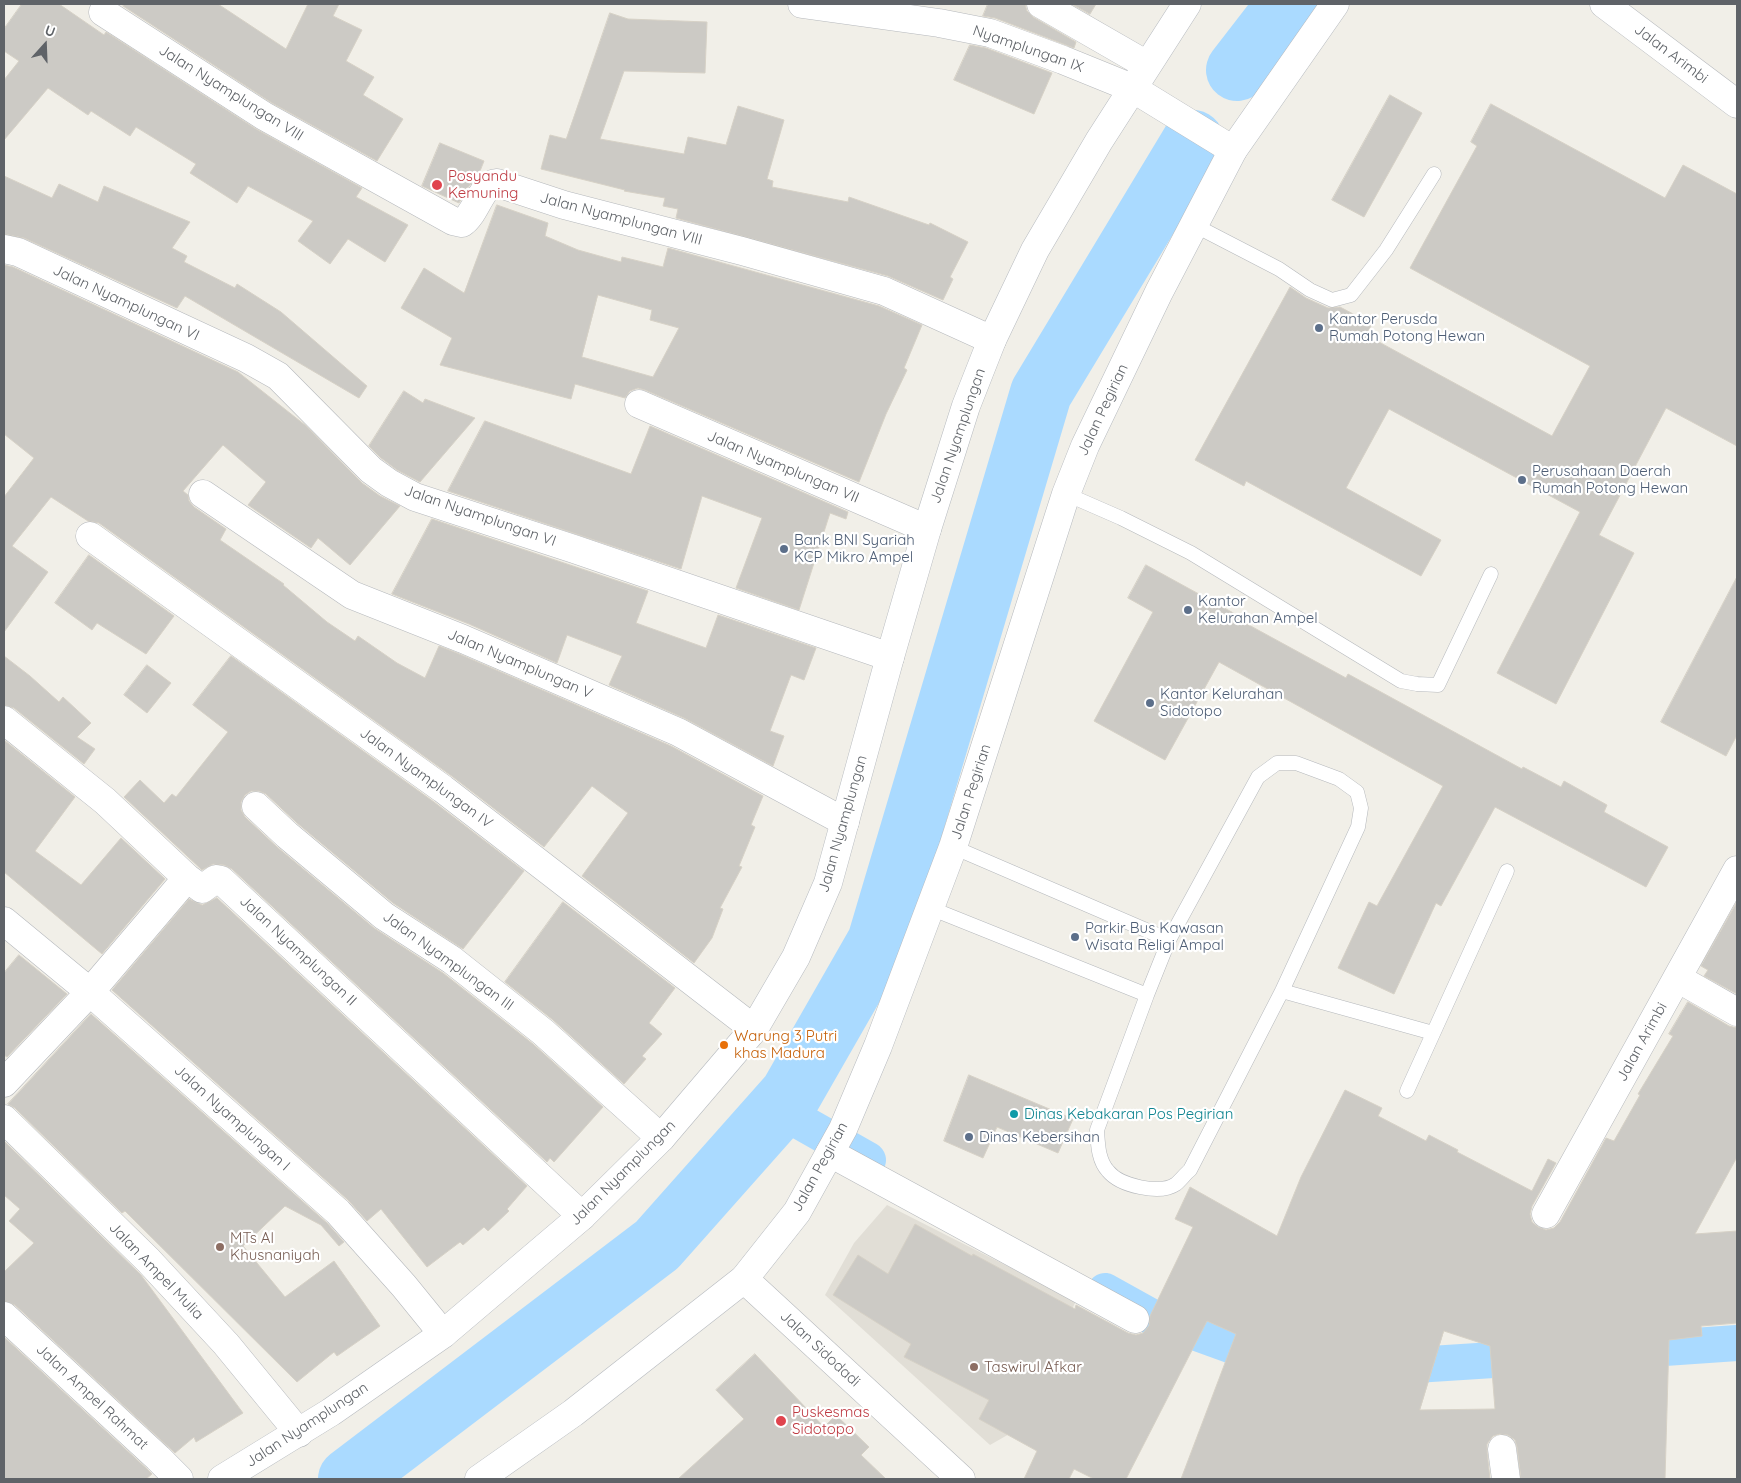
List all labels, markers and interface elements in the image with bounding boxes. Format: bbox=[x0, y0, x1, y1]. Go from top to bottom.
north arrow bbox=[20, 20, 70, 70]
street label: Jalan Arimbi bbox=[1631, 20, 1711, 88]
text: U bbox=[42, 21, 58, 41]
street label: Nyamplungan IX bbox=[970, 22, 1086, 76]
street label: Jalan Nyamplungan VIII bbox=[155, 41, 307, 145]
place label: Posyandu Kemuning bbox=[448, 167, 518, 202]
marker: Posyandu Kemuning bbox=[430, 178, 444, 192]
street label: Jalan Nyamplungan VIII bbox=[538, 189, 704, 249]
street label: Jalan Nyamplungan VI bbox=[50, 261, 202, 345]
place label: Kantor Perusda Rumah Potong Hewan bbox=[1329, 310, 1485, 345]
marker: Kantor Perusda Rumah Potong Hewan bbox=[1313, 322, 1325, 334]
street label: Jalan Pegirian bbox=[1074, 361, 1132, 459]
street label: Jalan Nyamplungan bbox=[926, 366, 990, 506]
street label: Jalan Nyamplungan VII bbox=[704, 427, 862, 507]
place label: Perusahaan Daerah Rumah Potong Hewan bbox=[1532, 462, 1688, 497]
marker: Perusahaan Daerah Rumah Potong Hewan bbox=[1516, 474, 1528, 486]
street label: Jalan Nyamplungan VI bbox=[402, 481, 558, 551]
place label: Bank BNI Syariah KCP Mikro Ampel bbox=[794, 531, 915, 566]
marker: Bank BNI Syariah KCP Mikro Ampel bbox=[778, 543, 790, 555]
place label: Kantor Kelurahan Ampel bbox=[1198, 592, 1318, 627]
marker: Kantor Kelurahan Ampel bbox=[1182, 604, 1194, 616]
street label: Jalan Nyamplungan V bbox=[445, 625, 595, 703]
place label: Kantor Kelurahan Sidotopo bbox=[1160, 685, 1283, 720]
marker: Kantor Kelurahan Sidotopo bbox=[1144, 697, 1156, 709]
street label: Jalan Nyamplungan IV bbox=[356, 724, 496, 832]
street label: Jalan Pegirian bbox=[947, 742, 995, 842]
street label: Jalan Nyamplungan bbox=[815, 753, 871, 895]
street label: Jalan Nyamplungan II bbox=[236, 892, 360, 1010]
street label: Jalan Nyamplungan III bbox=[379, 908, 517, 1014]
place label: Parkir Bus Kawasan Wisata Religi Ampal bbox=[1085, 919, 1224, 954]
marker: Parkir Bus Kawasan Wisata Religi Ampal bbox=[1069, 931, 1081, 943]
street label: Jalan Arimbi bbox=[1613, 999, 1671, 1085]
place label: Warung 3 Putri khas Madura bbox=[734, 1027, 837, 1062]
marker: Warung 3 Putri khas Madura bbox=[718, 1039, 730, 1051]
street label: Jalan Nyamplungan I bbox=[170, 1061, 294, 1175]
place label: Dinas Kebakaran Pos Pegirian bbox=[1024, 1105, 1233, 1123]
marker: Dinas Kebakaran Pos Pegirian bbox=[1008, 1108, 1020, 1120]
street label: Jalan Nyamplungan bbox=[566, 1116, 680, 1230]
street label: Jalan Pegirian bbox=[788, 1119, 852, 1215]
place label: Dinas Kebersihan bbox=[979, 1128, 1100, 1146]
marker: Dinas Kebersihan bbox=[963, 1131, 975, 1143]
street label: Jalan Ampel Mulia bbox=[105, 1219, 207, 1323]
place label: MTs Al Khusnaniyah bbox=[230, 1229, 320, 1264]
marker: MTs Al Khusnaniyah bbox=[214, 1241, 226, 1253]
street label: Jalan Sidodadi bbox=[776, 1307, 864, 1391]
street label: Jalan Ampel Rahmat bbox=[32, 1340, 152, 1454]
place label: Taswirul Afkar bbox=[984, 1358, 1082, 1376]
marker: Taswirul Afkar bbox=[968, 1361, 980, 1373]
street label: Jalan Nyamplungan bbox=[243, 1379, 371, 1471]
place label: Puskesmas Sidotopo bbox=[792, 1403, 869, 1438]
marker: Puskesmas Sidotopo bbox=[774, 1414, 788, 1428]

